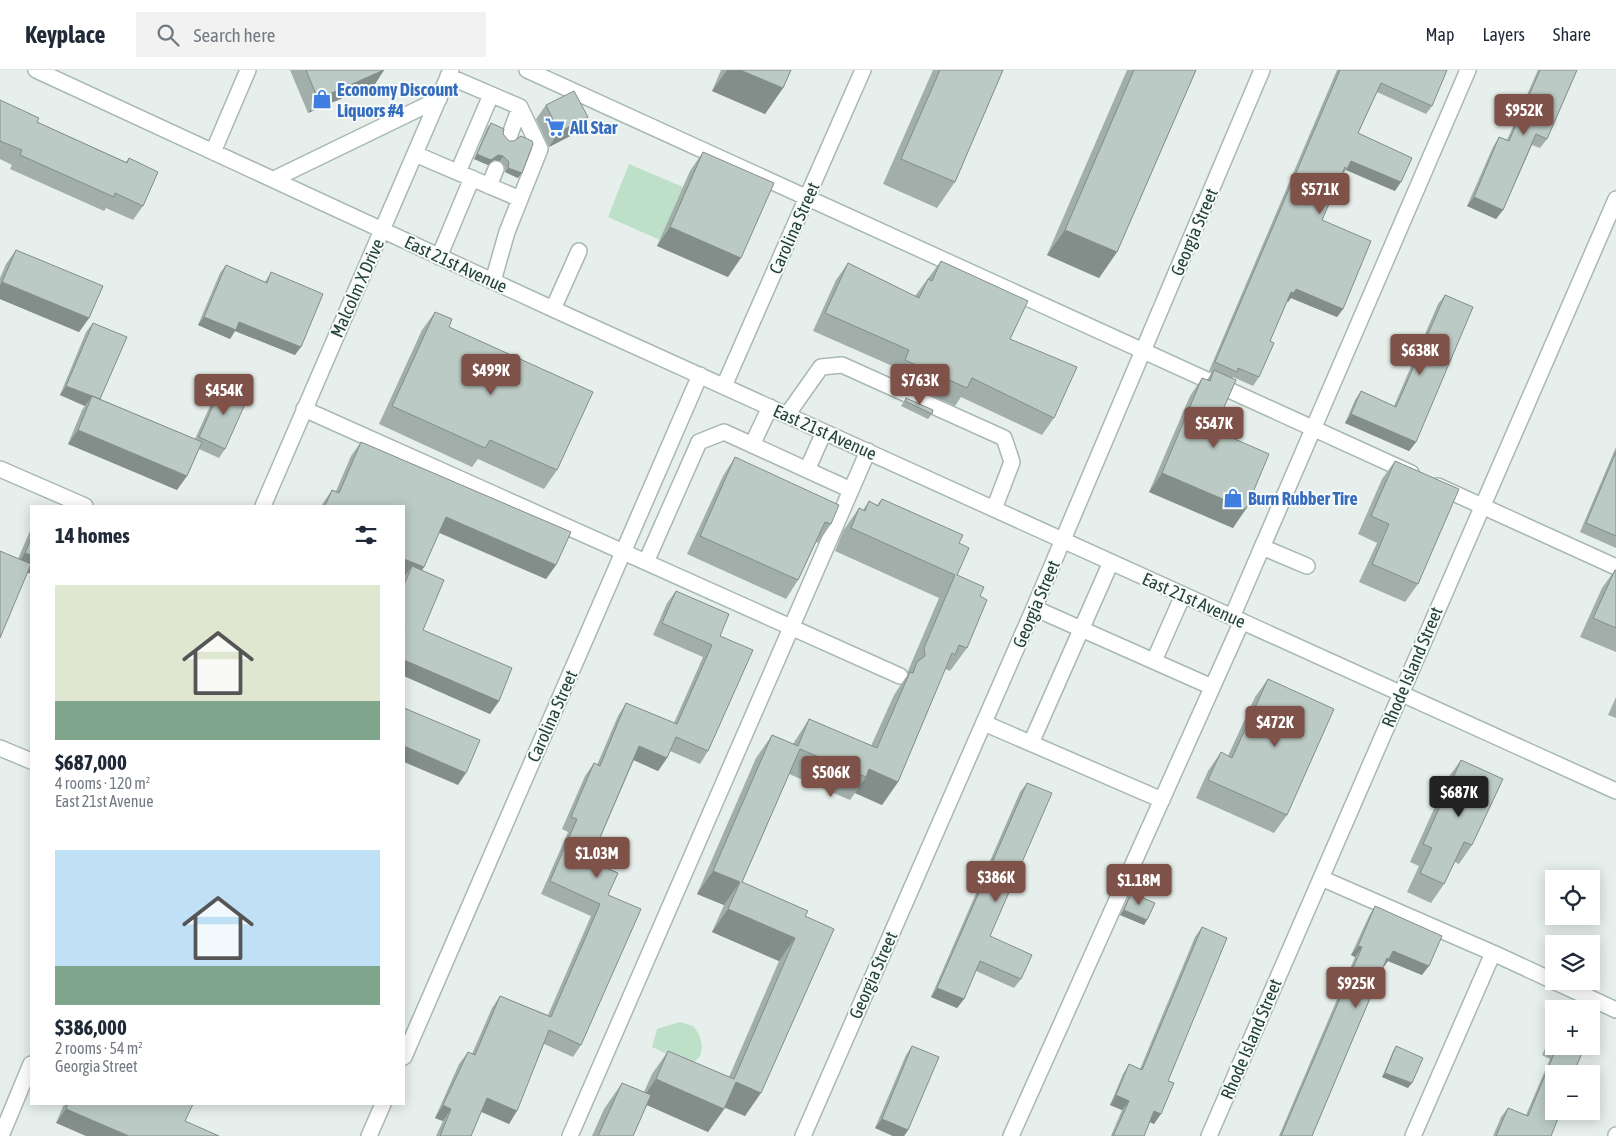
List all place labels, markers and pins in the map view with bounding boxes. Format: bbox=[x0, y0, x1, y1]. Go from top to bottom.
place label: Economy Discount Liquors #4 bbox=[337, 79, 459, 121]
shop icon: Economy Discount Liquors #4 bbox=[311, 88, 333, 110]
pin: $952K bbox=[1489, 93, 1559, 136]
supermarket icon: All Star bbox=[544, 116, 566, 138]
place label: All Star bbox=[569, 117, 618, 138]
pin: $571K bbox=[1285, 172, 1355, 215]
pin: $638K bbox=[1385, 334, 1455, 376]
pin: $499K bbox=[456, 354, 526, 396]
pin: $763K bbox=[885, 364, 955, 406]
pin: $454K bbox=[189, 374, 259, 416]
pin: $547K bbox=[1179, 406, 1249, 449]
shop icon: Burn Rubber Tire bbox=[1222, 487, 1244, 509]
place label: Burn Rubber Tire bbox=[1248, 488, 1358, 509]
pin: $472K bbox=[1240, 706, 1310, 748]
pin: $506K bbox=[796, 756, 866, 798]
pin: $687K bbox=[1424, 776, 1494, 818]
pin: $1.03M bbox=[556, 836, 638, 879]
pin: $386K bbox=[961, 860, 1031, 903]
pin: $1.18M bbox=[1098, 864, 1180, 906]
pin: $925K bbox=[1321, 966, 1391, 1009]

